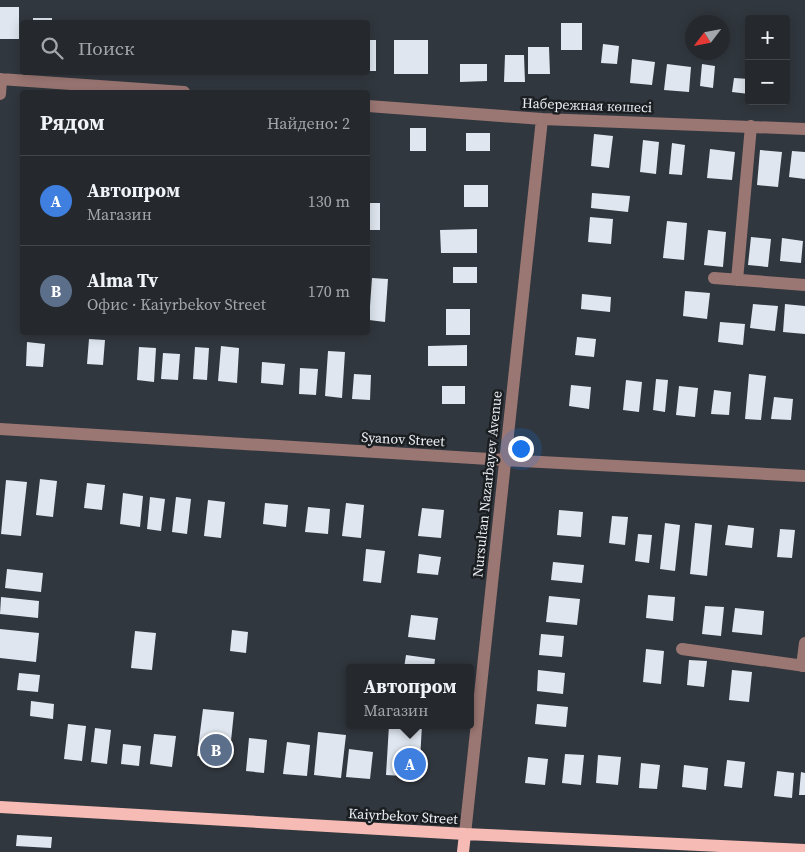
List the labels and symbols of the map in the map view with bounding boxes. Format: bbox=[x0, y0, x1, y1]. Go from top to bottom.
north arrow bbox=[685, 15, 730, 60]
street label: Набережная көшесі bbox=[522, 93, 652, 117]
street label: Nursultan Nazarbayev Avenue bbox=[467, 390, 507, 578]
street label: Syanov Street bbox=[361, 427, 446, 451]
your location bbox=[508, 436, 534, 462]
pin: B bbox=[200, 731, 232, 769]
pin: A bbox=[394, 745, 426, 783]
street label: Kaiyrbekov Street bbox=[348, 803, 459, 829]

